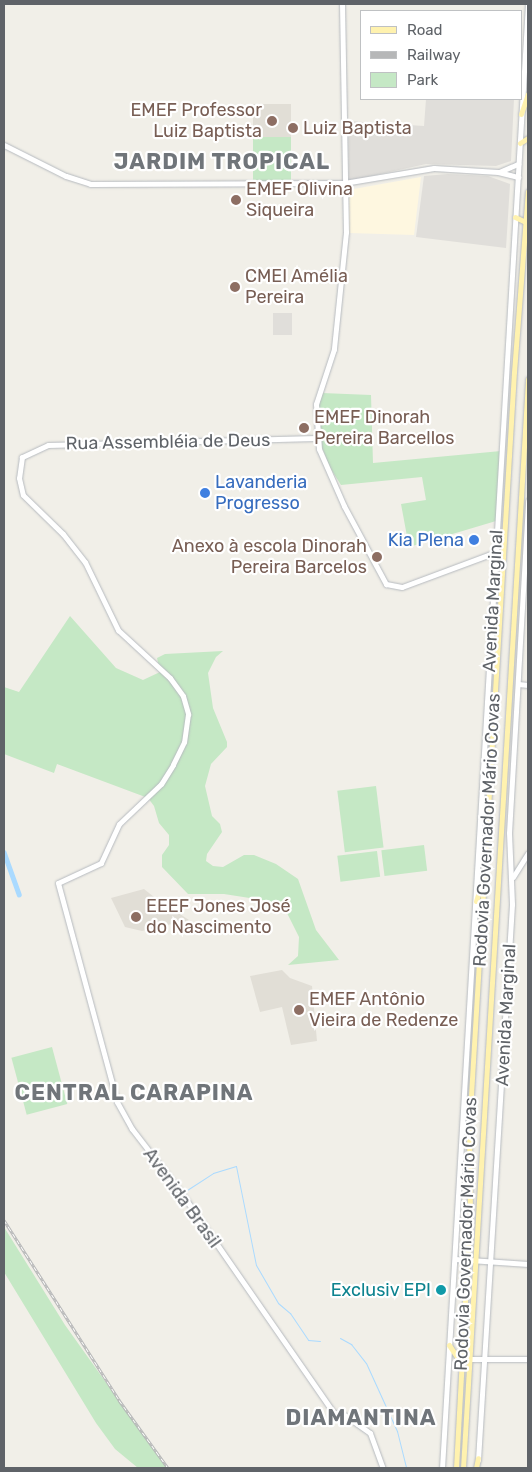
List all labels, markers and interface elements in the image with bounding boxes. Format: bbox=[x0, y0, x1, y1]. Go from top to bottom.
legend bbox=[360, 10, 522, 100]
text: Road bbox=[407, 21, 443, 39]
text: Railway bbox=[407, 46, 461, 64]
text: Park bbox=[407, 71, 438, 89]
place label: EMEF Professor Luiz Baptista bbox=[130, 100, 262, 142]
marker: EMEF Professor Luiz Baptista bbox=[266, 115, 278, 127]
place label: Luiz Baptista bbox=[303, 117, 412, 139]
marker: Luiz Baptista bbox=[287, 122, 299, 134]
district label: JARDIM TROPICAL bbox=[112, 149, 332, 175]
place label: EMEF Olivina Siqueira bbox=[246, 179, 353, 222]
marker: EMEF Olivina Siqueira bbox=[230, 194, 242, 206]
place label: CMEI Amélia Pereira bbox=[245, 266, 348, 308]
marker: CMEI Amélia Pereira bbox=[229, 281, 241, 293]
place label: EMEF Dinorah Pereira Barcellos bbox=[314, 407, 455, 449]
marker: EMEF Dinorah Pereira Barcellos bbox=[298, 422, 310, 434]
street label: Rua Assembléia de Deus bbox=[65, 429, 271, 455]
place label: Lavanderia Progresso bbox=[215, 472, 307, 514]
marker: Lavanderia Progresso bbox=[199, 487, 211, 499]
place label: Kia Plena bbox=[388, 529, 464, 551]
street label: Avenida Marginal bbox=[478, 529, 508, 673]
marker: Kia Plena bbox=[468, 534, 480, 546]
place label: Anexo à escola Dinorah Pereira Barcelos bbox=[172, 536, 367, 578]
marker: Anexo à escola Dinorah Pereira Barcelos bbox=[371, 551, 383, 563]
street label: Rodovia Governador Mário Covas bbox=[469, 693, 505, 967]
place label: EEEF Jones José do Nascimento bbox=[146, 896, 291, 939]
marker: EEEF Jones José do Nascimento bbox=[130, 911, 142, 923]
street label: Avenida Marginal bbox=[491, 943, 521, 1087]
place label: EMEF Antônio Vieira de Redenze bbox=[309, 989, 458, 1032]
marker: EMEF Antônio Vieira de Redenze bbox=[293, 1004, 305, 1016]
district label: CENTRAL CARAPINA bbox=[12, 1080, 256, 1106]
street label: Rodovia Governador Mário Covas bbox=[450, 1097, 482, 1371]
street label: Avenida Brasil bbox=[139, 1144, 225, 1252]
place label: Exclusiv EPI bbox=[330, 1279, 431, 1301]
marker: Exclusiv EPI bbox=[435, 1284, 447, 1296]
district label: DIAMANTINA bbox=[284, 1405, 438, 1431]

